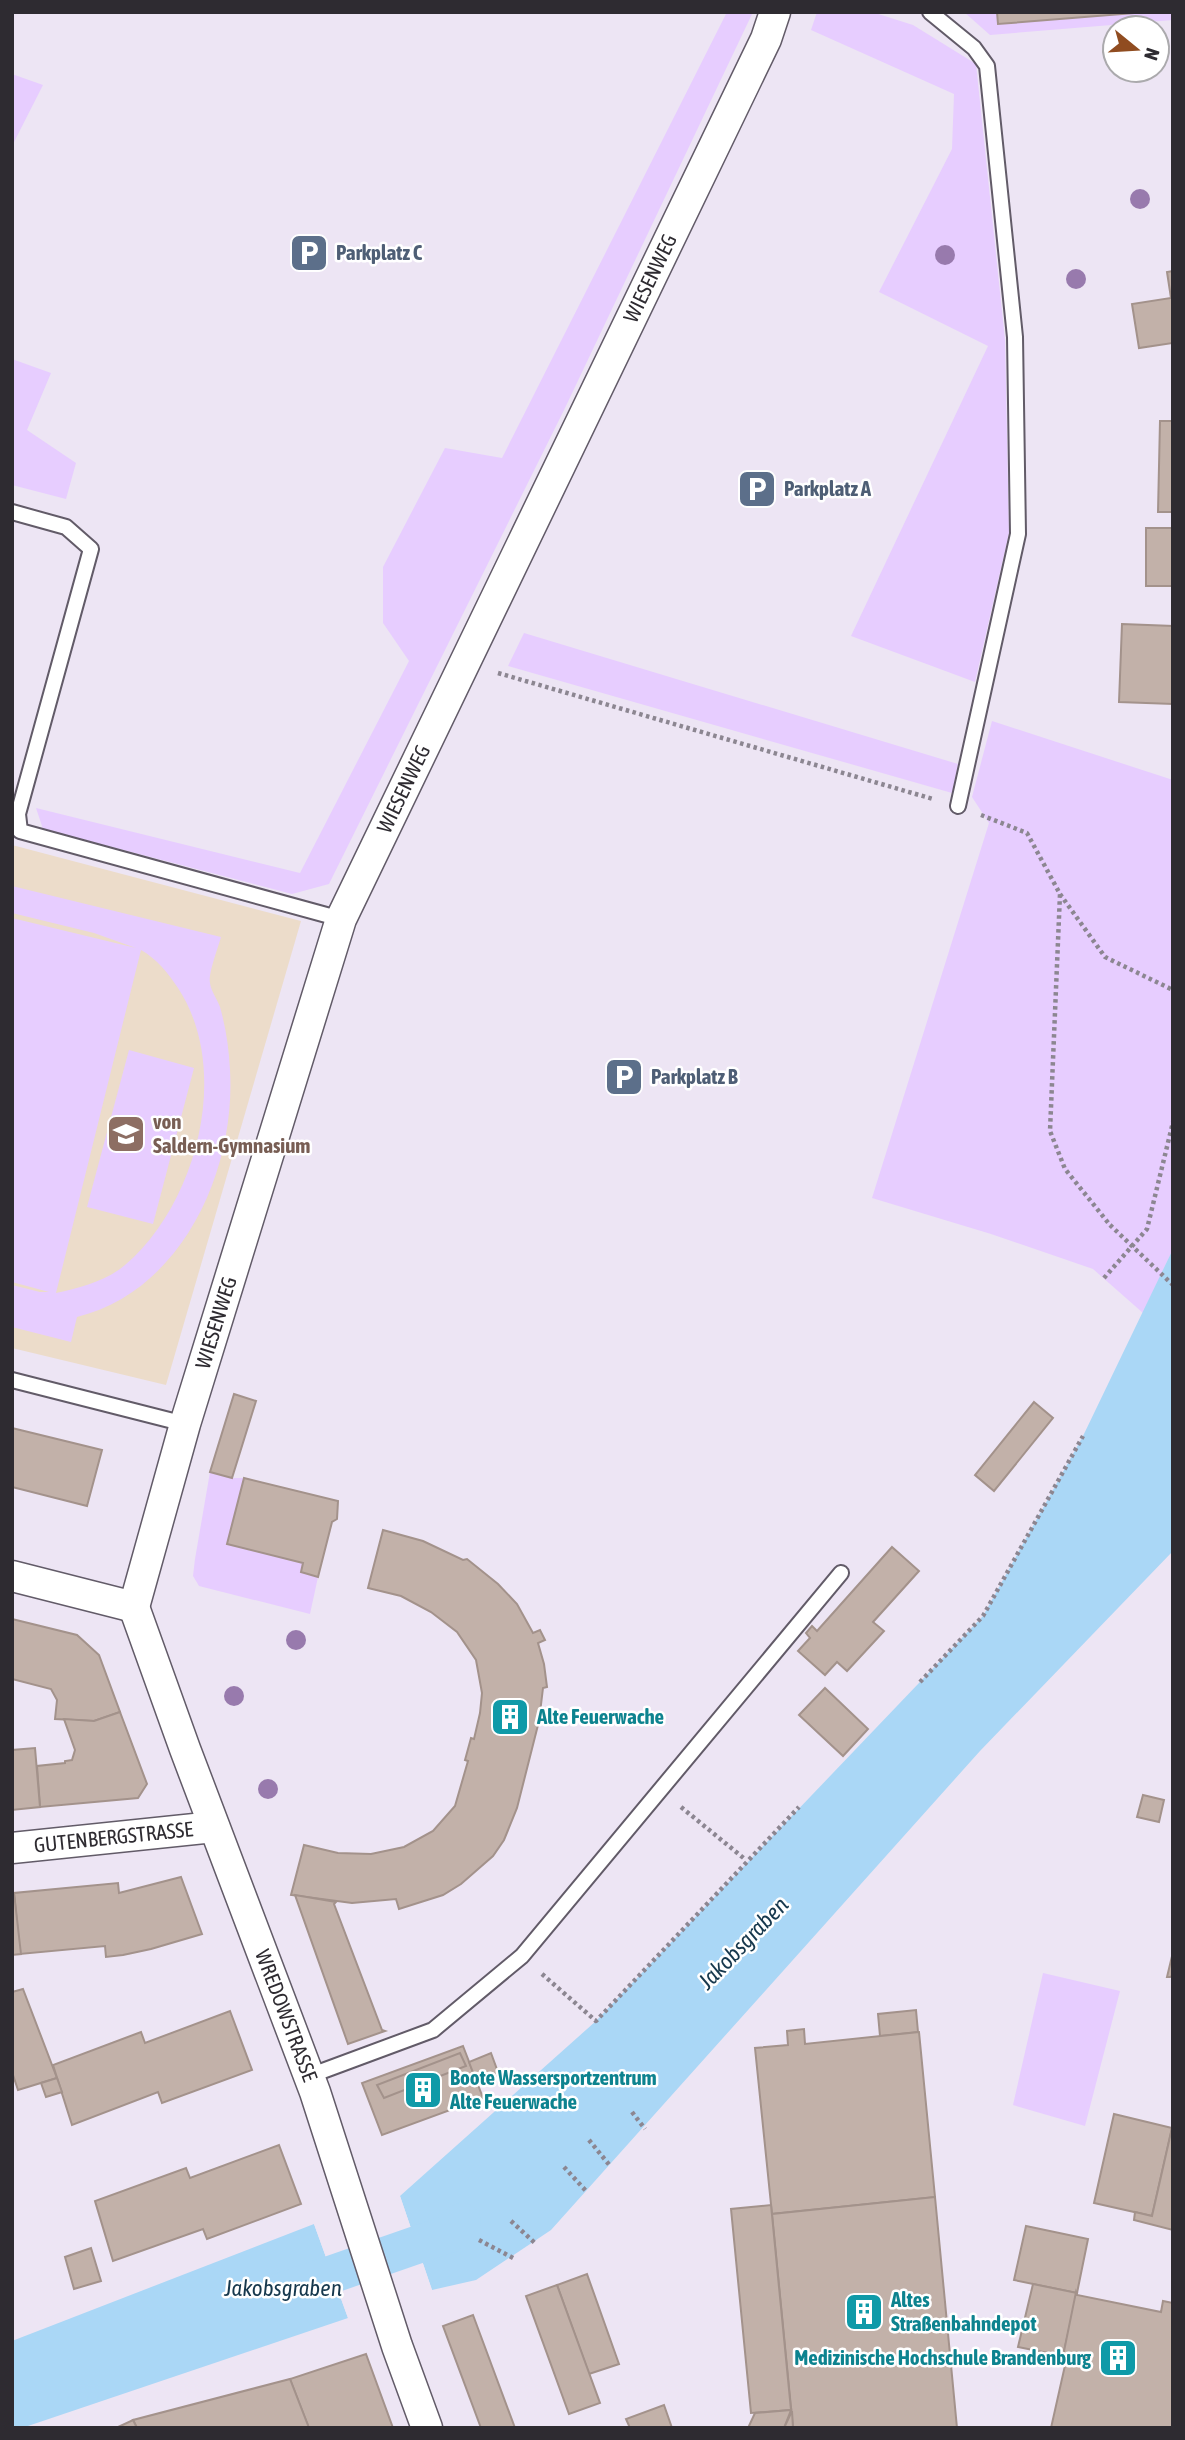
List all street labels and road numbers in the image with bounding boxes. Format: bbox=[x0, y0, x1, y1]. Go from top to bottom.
street label: WIESENWEG bbox=[618, 230, 681, 326]
street label: WIESENWEG bbox=[371, 740, 434, 836]
street label: WIESENWEG bbox=[190, 1273, 241, 1371]
street label: GUTENBERGSTRASSE bbox=[33, 1816, 194, 1857]
street label: WREDOWSTRASSE bbox=[251, 1946, 323, 2085]

